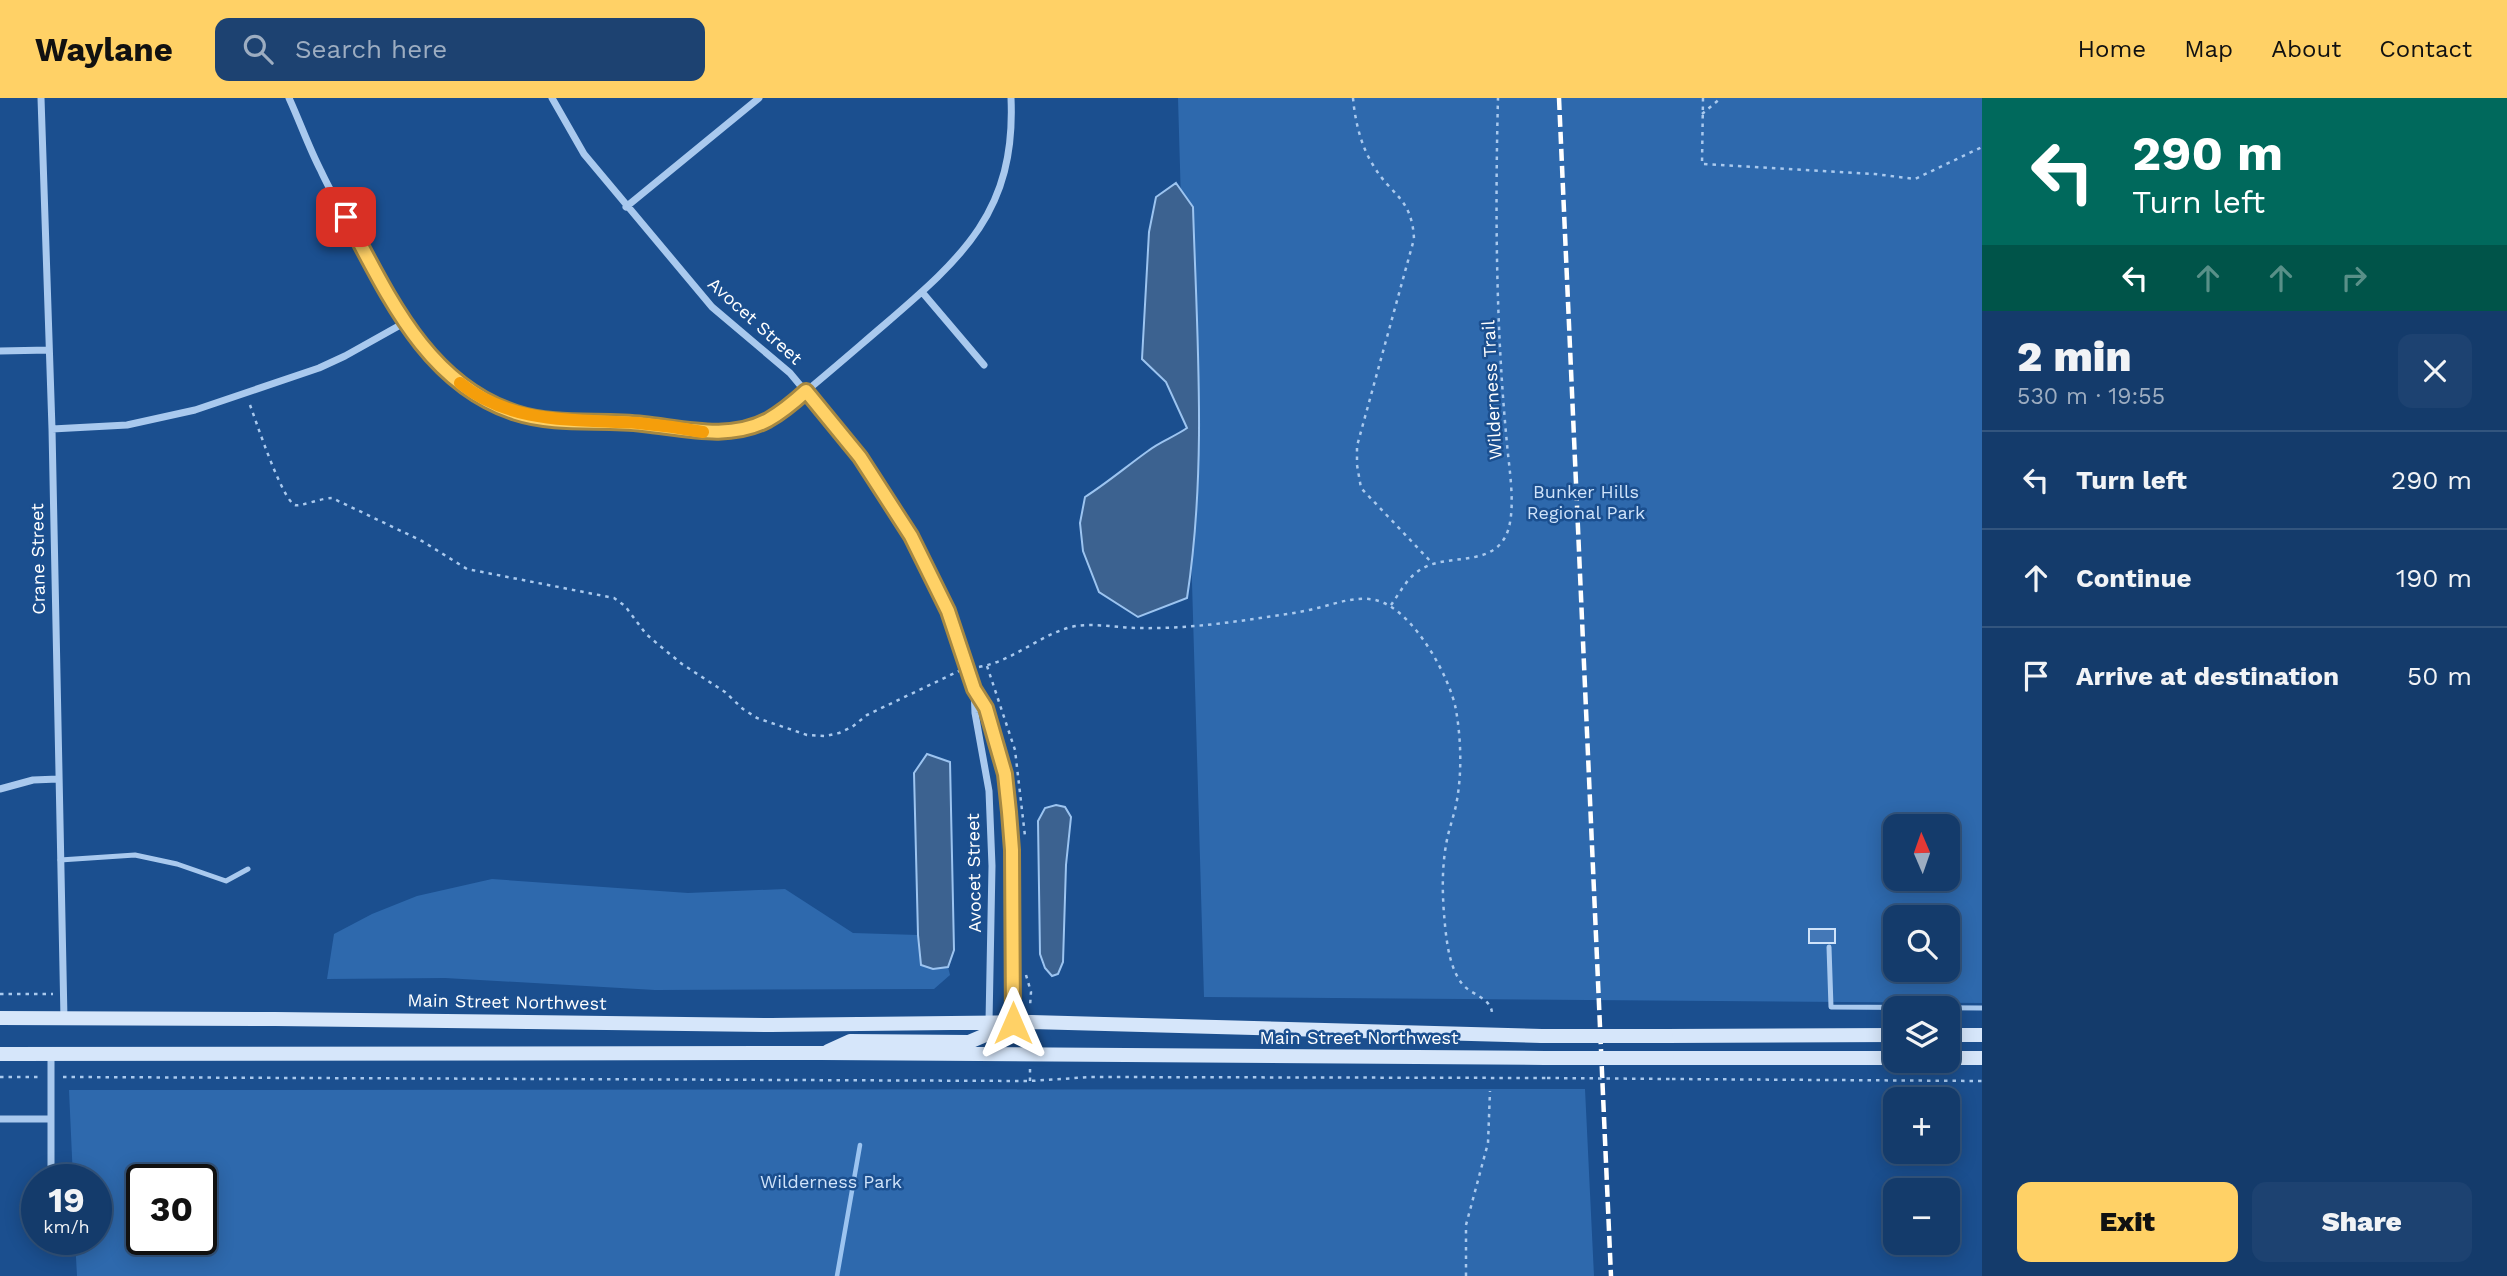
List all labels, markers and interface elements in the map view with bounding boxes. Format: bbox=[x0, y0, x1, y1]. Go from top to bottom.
search box bbox=[215, 18, 705, 81]
text: Waylane bbox=[35, 30, 173, 69]
icon: search bbox=[239, 30, 277, 68]
text: Search here bbox=[295, 34, 447, 64]
text: Home bbox=[2078, 35, 2146, 63]
text: Map bbox=[2184, 35, 2233, 63]
text: About bbox=[2271, 35, 2341, 63]
text: Contact bbox=[2379, 35, 2472, 63]
text: 290 m bbox=[2132, 124, 2283, 182]
icon: left bbox=[2017, 126, 2108, 217]
text: Turn left bbox=[2132, 183, 2265, 221]
pin bbox=[316, 187, 376, 247]
icon: arrive bbox=[327, 198, 365, 236]
icon: left bbox=[2116, 259, 2154, 297]
icon: ahead bbox=[2189, 259, 2227, 297]
icon: ahead bbox=[2262, 259, 2300, 297]
icon: right bbox=[2335, 259, 2373, 297]
street label: Avocet Street bbox=[704, 273, 807, 369]
street label: Wilderness Trail bbox=[1477, 319, 1506, 460]
text: 2 min bbox=[2017, 332, 2131, 381]
button: close bbox=[2398, 334, 2472, 408]
text: 530 m · 19:55 bbox=[2017, 383, 2165, 410]
icon: left bbox=[2017, 461, 2055, 499]
text: Turn left bbox=[2076, 465, 2187, 495]
text: 290 m bbox=[2391, 465, 2472, 495]
park label: Bunker Hills Regional Park bbox=[1527, 481, 1645, 523]
street label: Crane Street bbox=[26, 503, 49, 615]
icon: ahead bbox=[2017, 559, 2055, 597]
text: Continue bbox=[2076, 563, 2192, 593]
text: 190 m bbox=[2396, 563, 2472, 593]
icon: arrive bbox=[2017, 657, 2055, 695]
text: Arrive at destination bbox=[2076, 661, 2339, 691]
text: 50 m bbox=[2407, 661, 2472, 691]
street label: Avocet Street bbox=[962, 813, 985, 933]
north arrow bbox=[1883, 814, 1960, 891]
map controls bbox=[1883, 814, 1960, 1255]
button: search bbox=[1883, 905, 1960, 982]
position arrow bbox=[976, 986, 1050, 1060]
street label: Main Street Northwest bbox=[407, 989, 607, 1014]
button: layers bbox=[1883, 996, 1960, 1073]
street label: Main Street Northwest bbox=[1259, 1027, 1459, 1048]
button: + bbox=[1883, 1087, 1960, 1164]
speed limit sign: 30 bbox=[126, 1164, 217, 1255]
park label: Wilderness Park bbox=[760, 1171, 902, 1192]
button: − bbox=[1883, 1178, 1960, 1255]
text: 19 bbox=[48, 1179, 85, 1221]
button: Exit bbox=[2017, 1182, 2238, 1262]
button: Share bbox=[2252, 1182, 2472, 1262]
text: km/h bbox=[43, 1216, 90, 1237]

